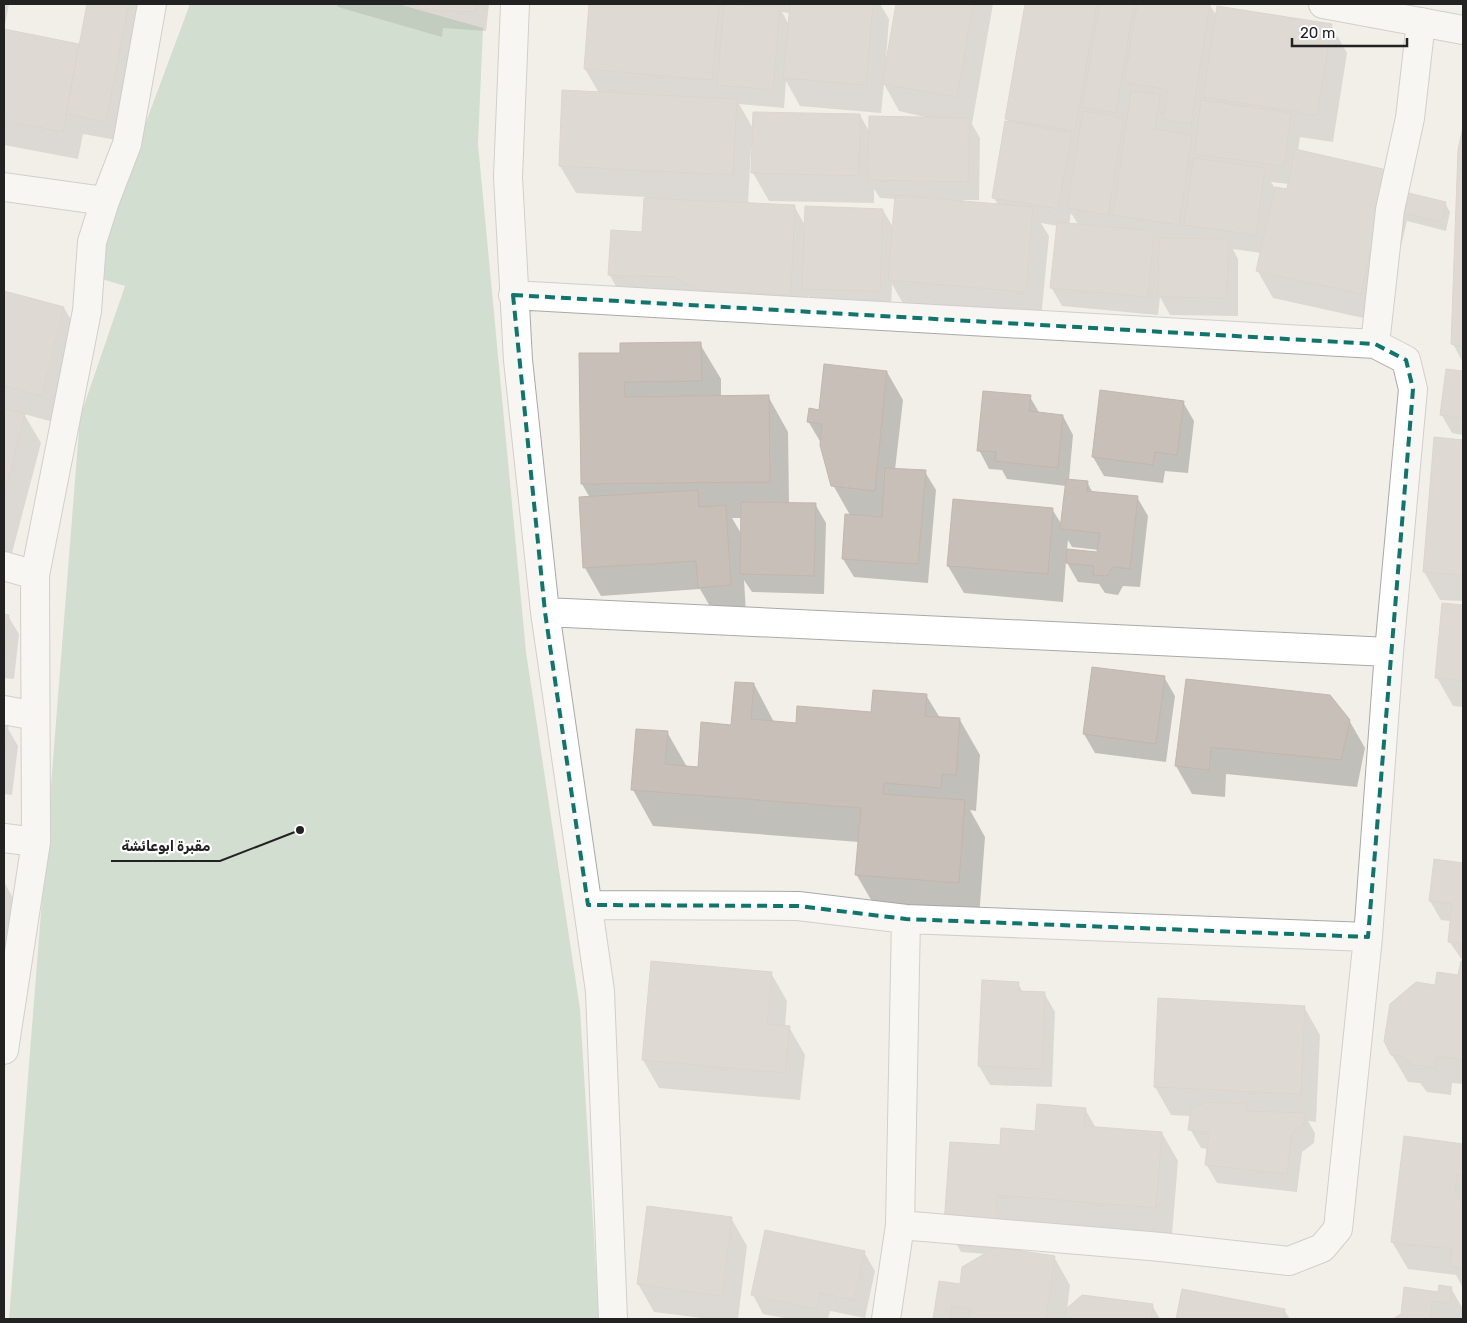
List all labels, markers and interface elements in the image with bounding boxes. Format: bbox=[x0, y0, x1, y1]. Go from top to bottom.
scale bar bbox=[1292, 15, 1407, 47]
text: 20 m bbox=[1300, 24, 1335, 42]
callout: مقبرة ابوعائشة bbox=[111, 832, 220, 861]
text: مقبرة ابوعائشة bbox=[122, 838, 210, 855]

